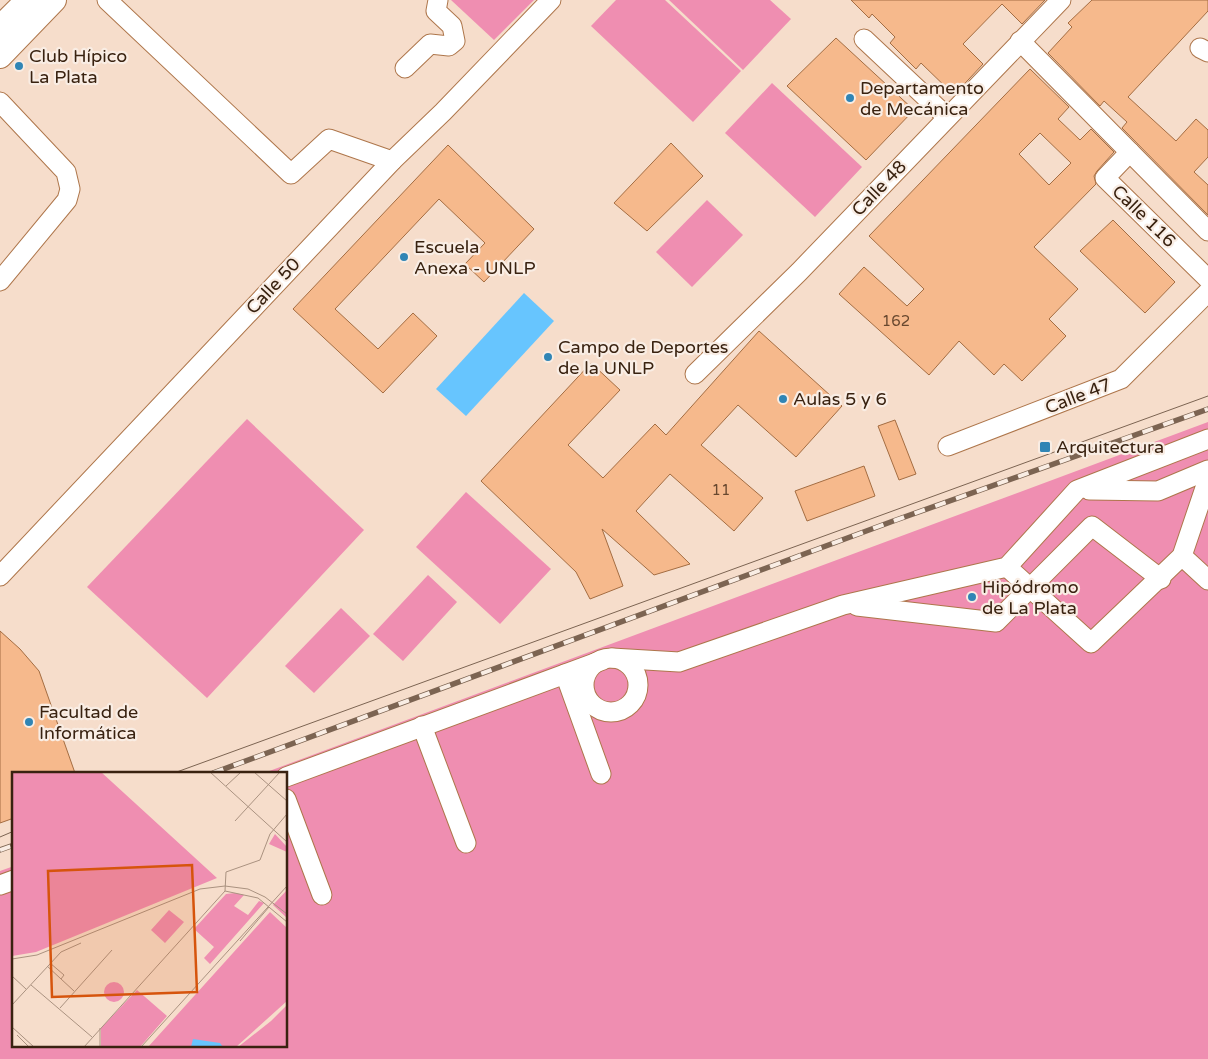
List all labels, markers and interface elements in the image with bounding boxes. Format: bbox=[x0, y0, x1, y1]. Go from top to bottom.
place label: Club Hípico La Plata bbox=[29, 45, 127, 88]
marker: Club Hípico La Plata bbox=[13, 60, 25, 72]
place label: Departamento de Mecánica bbox=[860, 77, 984, 120]
marker: Departamento de Mecánica bbox=[844, 92, 856, 104]
street label: Calle 48 bbox=[847, 156, 911, 220]
street label: Calle 116 bbox=[1107, 180, 1181, 252]
place label: Escuela Anexa - UNLP bbox=[414, 236, 535, 279]
marker: Escuela Anexa - UNLP bbox=[398, 251, 410, 263]
street label: Calle 50 bbox=[241, 253, 305, 319]
house number: 162 bbox=[882, 312, 910, 330]
place label: Campo de Deportes de la UNLP bbox=[558, 336, 729, 379]
marker: Campo de Deportes de la UNLP bbox=[542, 351, 554, 363]
street label: Calle 47 bbox=[1042, 373, 1114, 419]
place label: Aulas 5 y 6 bbox=[793, 388, 887, 410]
marker: Aulas 5 y 6 bbox=[777, 393, 789, 405]
place label: Arquitectura bbox=[1056, 436, 1164, 458]
marker: Arquitectura bbox=[1038, 440, 1052, 454]
house number: 11 bbox=[712, 481, 730, 499]
place label: Hipódromo de La Plata bbox=[982, 576, 1079, 619]
marker: Hipódromo de La Plata bbox=[966, 591, 978, 603]
place label: Facultad de Informática bbox=[39, 701, 138, 744]
marker: Facultad de Informática bbox=[23, 716, 35, 728]
inset map bbox=[12, 772, 288, 1046]

